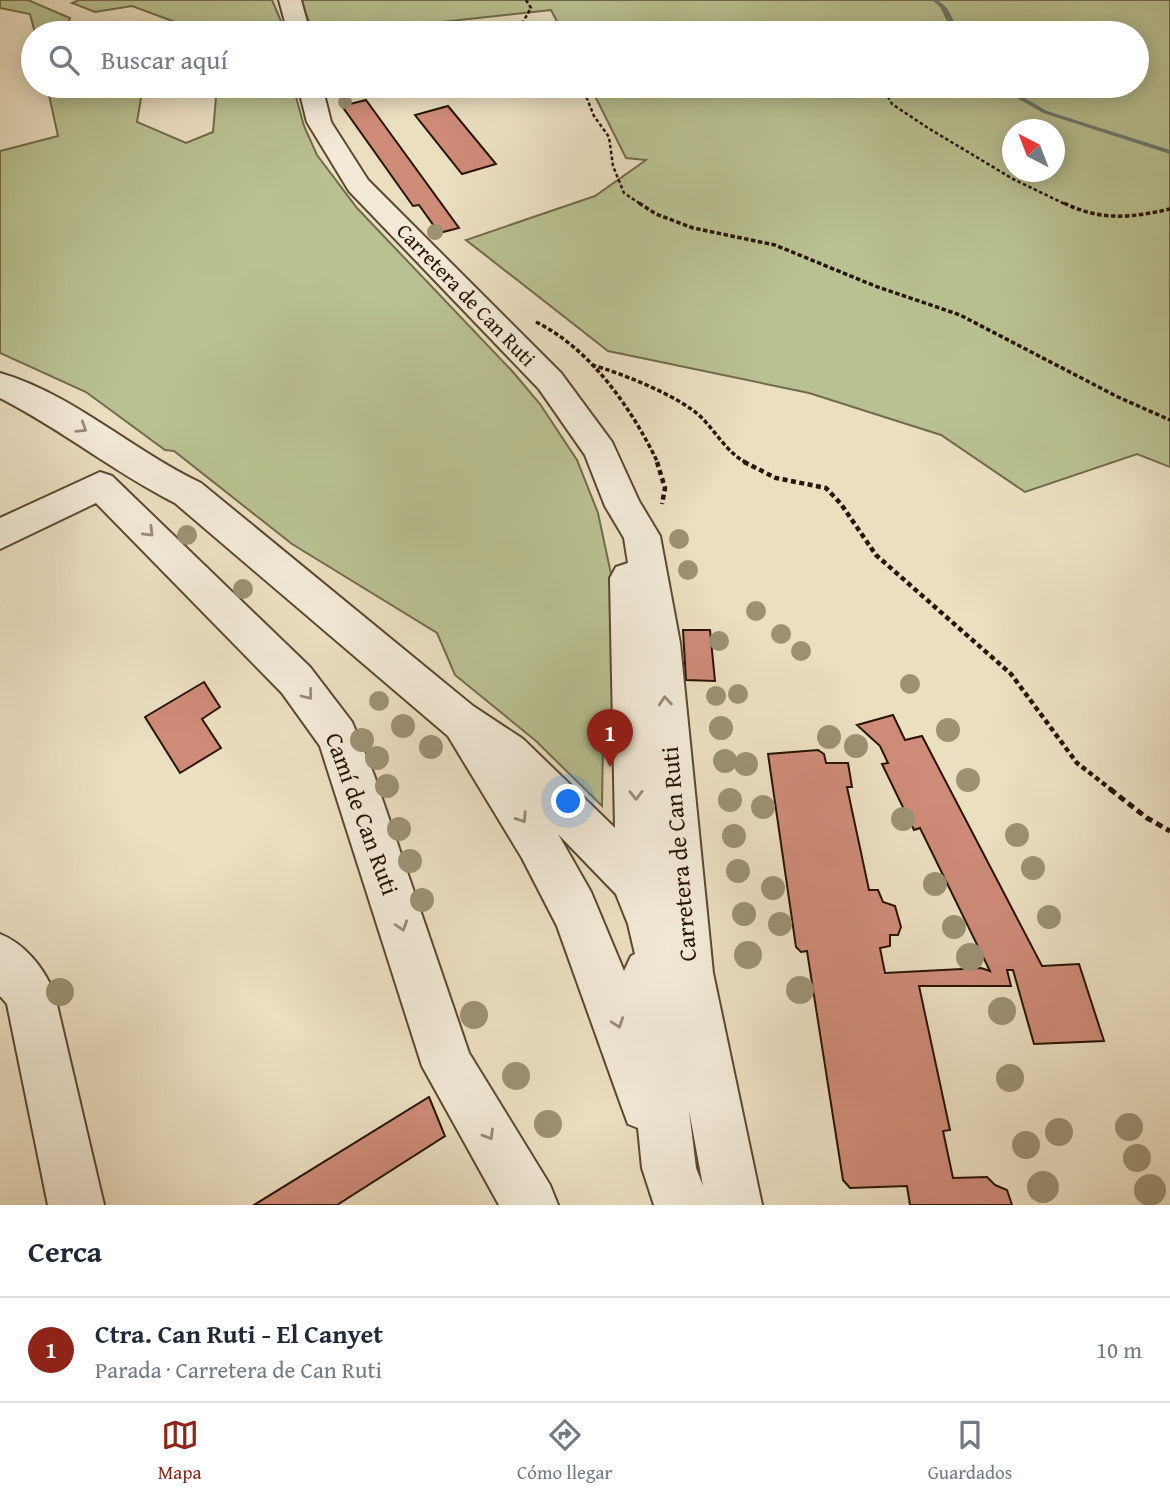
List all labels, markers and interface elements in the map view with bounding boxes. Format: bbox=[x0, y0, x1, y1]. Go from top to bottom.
search box bbox=[21, 21, 1149, 98]
text: Buscar aquí bbox=[101, 40, 228, 79]
icon: search bbox=[45, 41, 83, 79]
north arrow bbox=[1002, 119, 1065, 182]
street label: Carretera de Can Ruti bbox=[390, 216, 543, 373]
one-way arrow bbox=[74, 419, 87, 432]
one-way arrow bbox=[140, 524, 153, 537]
one-way arrow bbox=[299, 687, 312, 699]
one-way arrow bbox=[658, 695, 673, 707]
pin: 1 bbox=[587, 709, 633, 767]
street label: Camí de Can Ruti bbox=[317, 728, 408, 900]
street label: Carretera de Can Ruti bbox=[652, 745, 705, 963]
your location bbox=[551, 784, 585, 818]
one-way arrow bbox=[629, 789, 644, 800]
one-way arrow bbox=[514, 810, 527, 823]
one-way arrow bbox=[394, 920, 409, 932]
one-way arrow bbox=[610, 1016, 624, 1028]
one-way arrow bbox=[481, 1128, 494, 1141]
text: Cerca bbox=[28, 1229, 102, 1273]
text: Ctra. Can Ruti - El Canyet bbox=[95, 1314, 383, 1353]
text: 1 bbox=[45, 1333, 57, 1366]
text: 10 m bbox=[1096, 1333, 1142, 1366]
text: Parada · Carretera de Can Ruti bbox=[95, 1353, 382, 1386]
tab: Mapa bbox=[158, 1416, 202, 1486]
tab: Cómo llegar bbox=[517, 1416, 612, 1486]
tab: Guardados bbox=[928, 1416, 1012, 1486]

